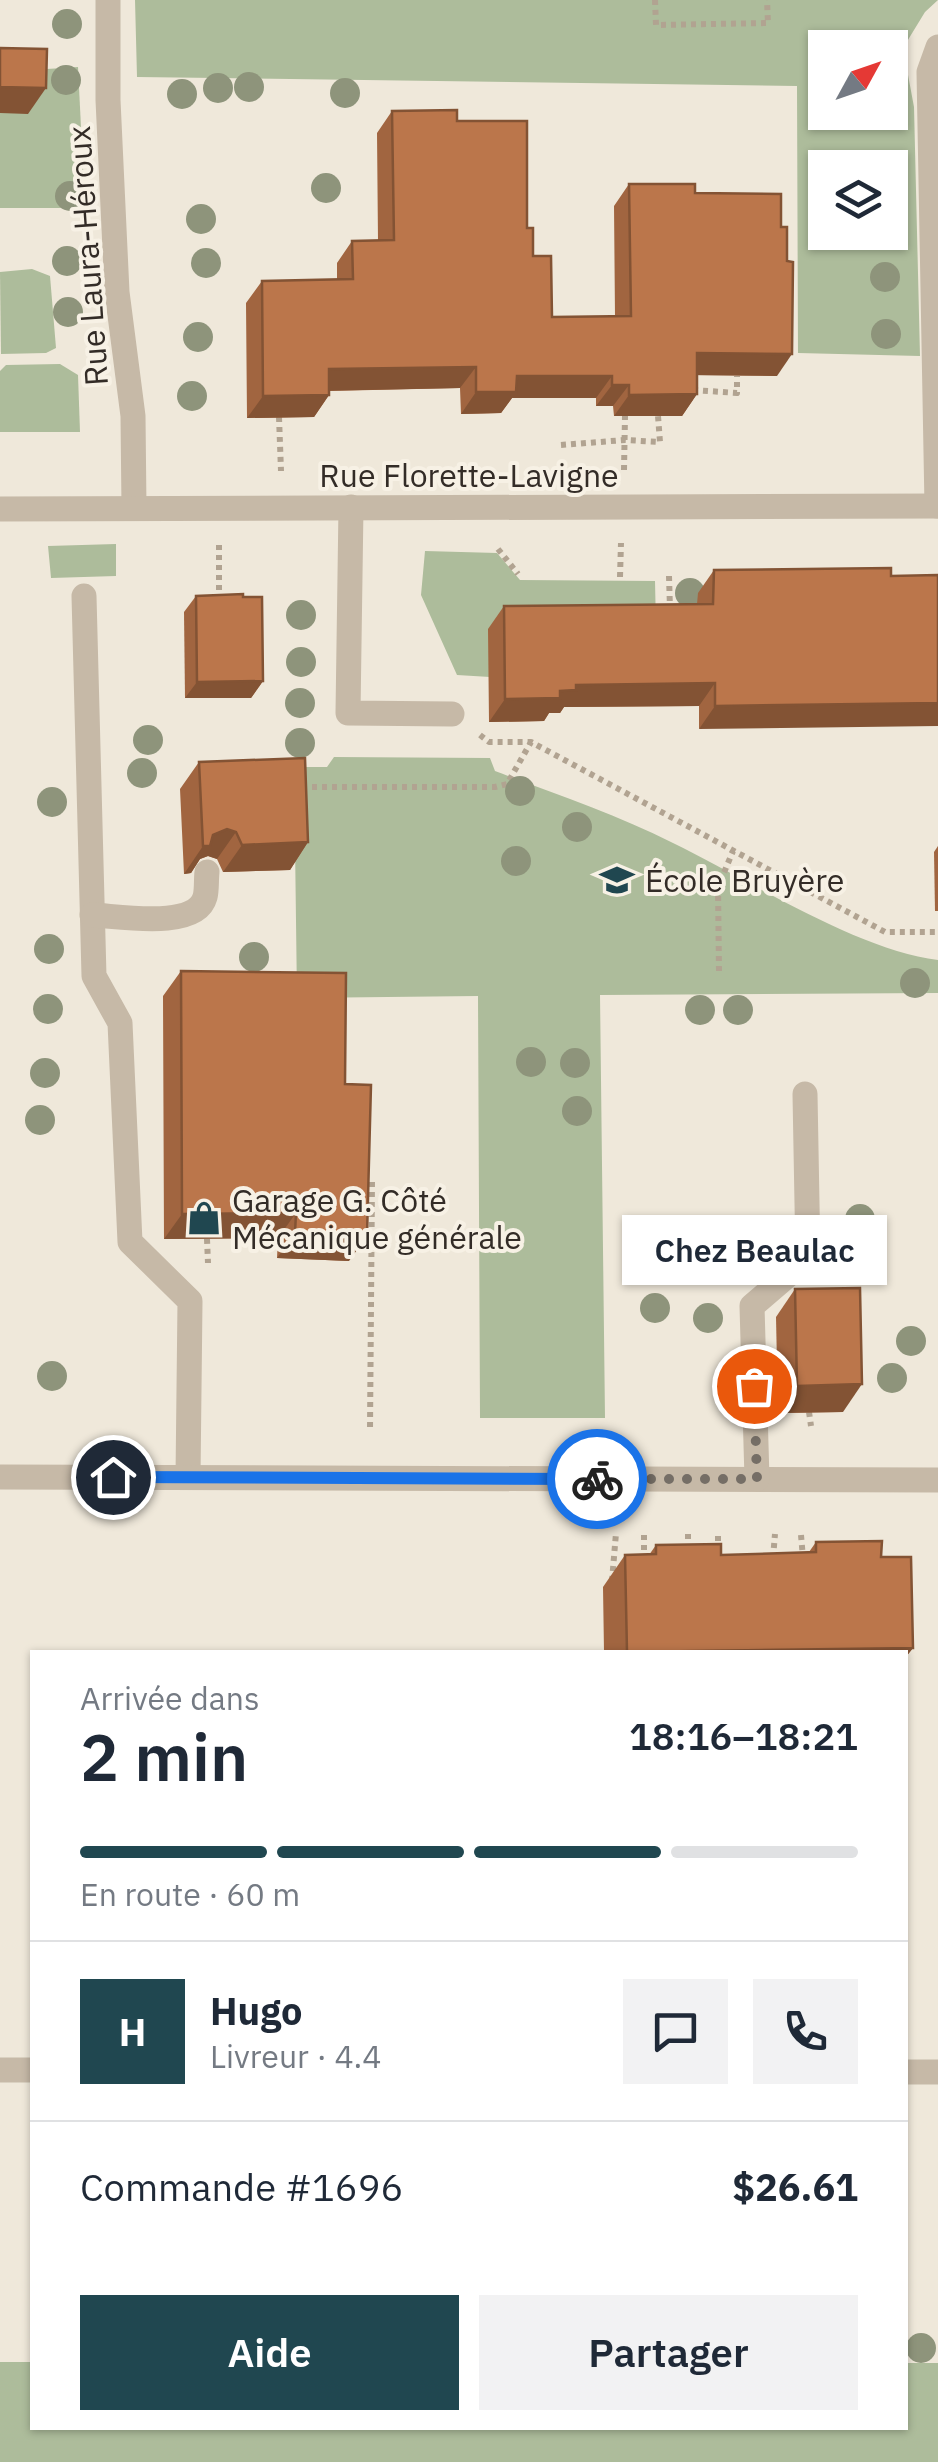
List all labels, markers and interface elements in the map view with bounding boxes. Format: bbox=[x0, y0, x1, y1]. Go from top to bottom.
north arrow bbox=[808, 30, 908, 130]
map controls bbox=[808, 30, 908, 250]
street label: Rue Laura-Héroux bbox=[57, 125, 117, 387]
button: layers bbox=[808, 150, 908, 250]
street label: Rue Florette-Lavigne bbox=[319, 454, 619, 496]
place label: École Bruyère bbox=[645, 859, 844, 901]
school or university icon: École Bruyère bbox=[598, 861, 636, 899]
place label: Garage G. Côté Mécanique générale bbox=[232, 1179, 522, 1258]
shop icon: Garage G. Côté Mécanique générale bbox=[185, 1199, 223, 1237]
callout: Chez Beaulac bbox=[622, 1216, 886, 1286]
text: Chez Beaulac bbox=[654, 1229, 855, 1271]
pin bbox=[712, 1344, 797, 1429]
icon: bag bbox=[727, 1359, 782, 1414]
courier bbox=[547, 1429, 647, 1529]
pin bbox=[71, 1435, 156, 1520]
icon: home bbox=[86, 1450, 141, 1505]
icon: bike bbox=[570, 1452, 625, 1507]
text: Arrivée dans bbox=[80, 1677, 260, 1719]
text: 18:16–18:21 bbox=[629, 1711, 858, 1760]
text: 2 min bbox=[80, 1714, 248, 1799]
text: En route · 60 m bbox=[80, 1873, 300, 1915]
button: chat bbox=[623, 1979, 728, 2084]
button: phone bbox=[753, 1979, 858, 2084]
text: Hugo bbox=[210, 1986, 302, 2035]
text: H bbox=[119, 2007, 146, 2056]
text: Livreur · 4.4 bbox=[210, 2035, 382, 2077]
text: Commande #1696 bbox=[80, 2162, 403, 2211]
text: $26.61 bbox=[732, 2162, 858, 2211]
button: Aide bbox=[80, 2295, 459, 2410]
button: Partager bbox=[479, 2295, 858, 2410]

